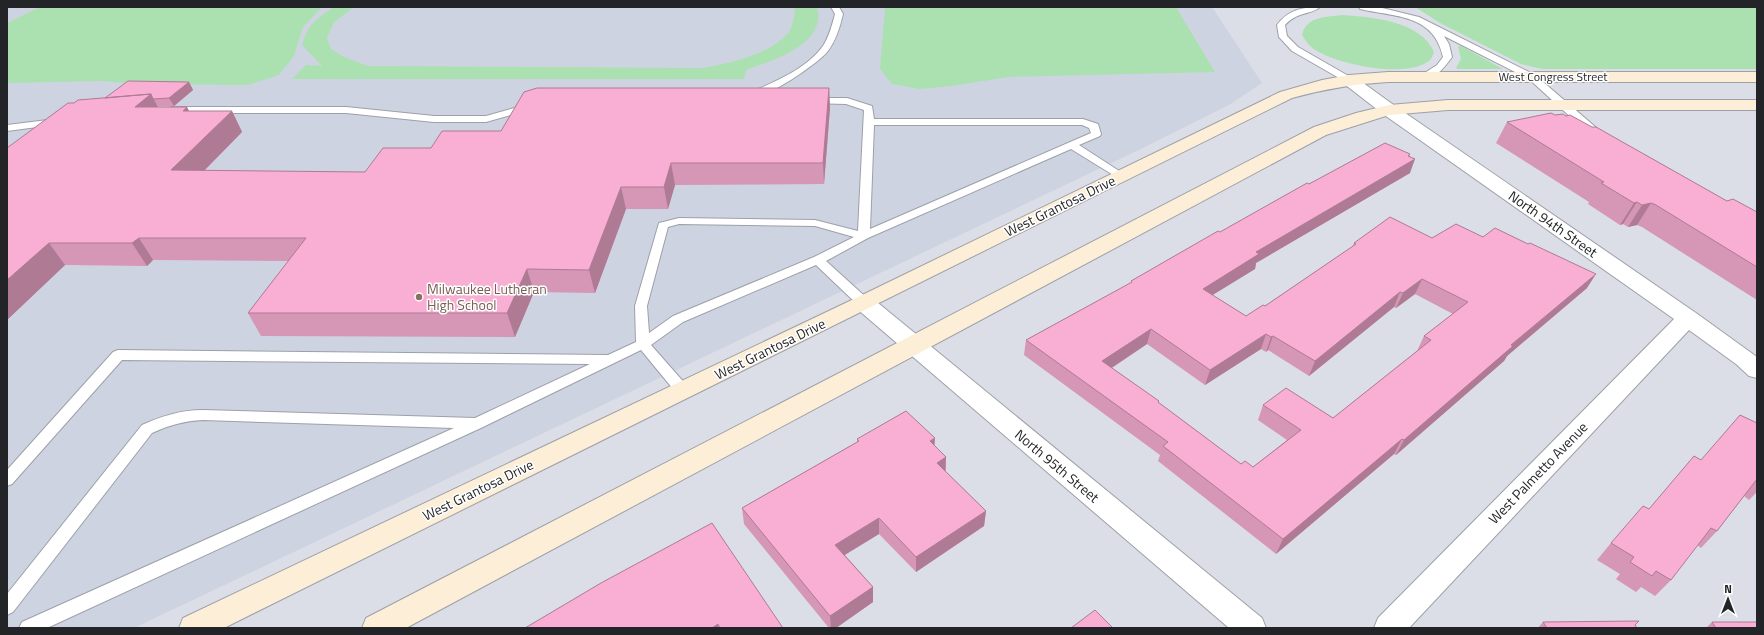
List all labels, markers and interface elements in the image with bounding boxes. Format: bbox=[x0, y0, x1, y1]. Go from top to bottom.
street label: West Congress Street bbox=[1498, 67, 1608, 86]
street label: West Grantosa Drive bbox=[1001, 170, 1119, 242]
street label: North 94th Street bbox=[1504, 185, 1602, 262]
place label: Milwaukee Lutheran High School bbox=[427, 278, 547, 315]
marker: Milwaukee Lutheran High School bbox=[414, 292, 424, 302]
street label: West Grantosa Drive bbox=[711, 313, 829, 385]
street label: West Palmetto Avenue bbox=[1483, 417, 1592, 529]
street label: North 95th Street bbox=[1011, 424, 1104, 507]
street label: West Grantosa Drive bbox=[419, 454, 537, 526]
north arrow bbox=[1708, 579, 1748, 619]
text: N bbox=[1724, 581, 1732, 597]

